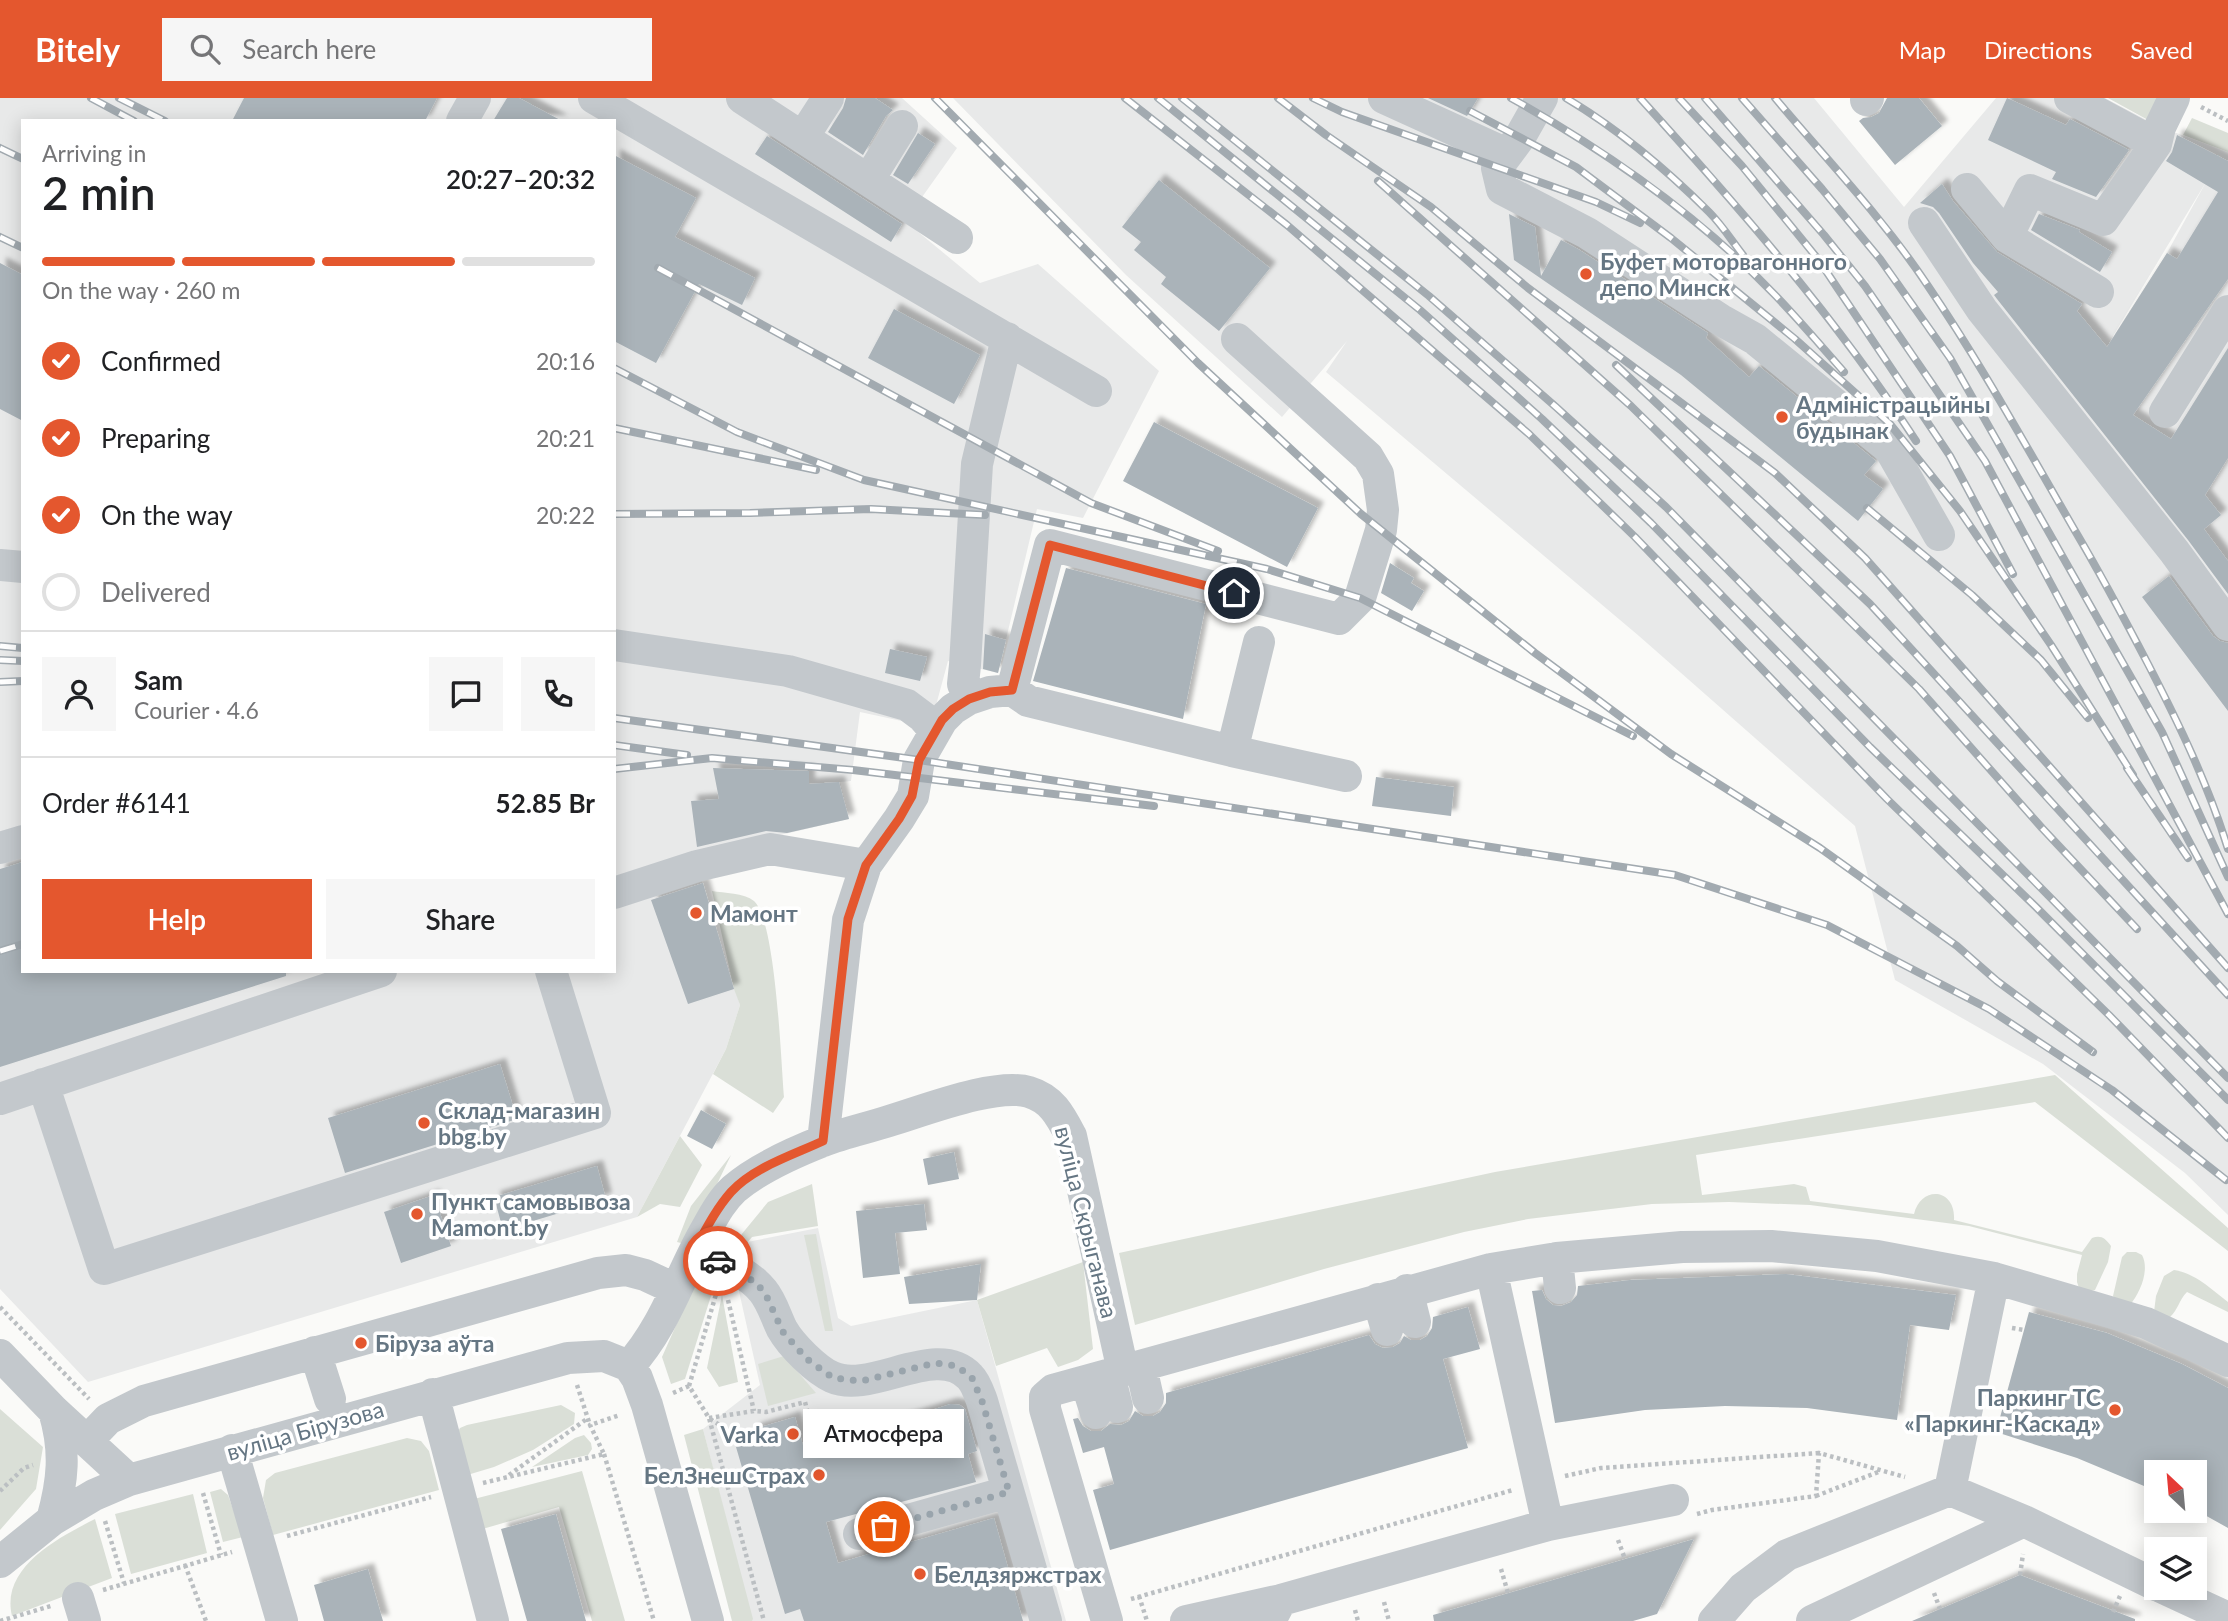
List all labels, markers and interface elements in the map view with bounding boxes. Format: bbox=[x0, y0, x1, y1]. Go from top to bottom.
search box bbox=[162, 18, 652, 81]
text: Bitely bbox=[35, 29, 120, 69]
icon: search bbox=[186, 30, 224, 68]
text: Search here bbox=[242, 33, 376, 65]
text: Map bbox=[1899, 35, 1946, 64]
text: Directions bbox=[1984, 35, 2092, 64]
text: Saved bbox=[2130, 35, 2193, 64]
text: Arriving in bbox=[42, 139, 146, 167]
text: 20:27–20:32 bbox=[446, 163, 595, 195]
text: 2 min bbox=[42, 165, 156, 220]
place label: Буфет моторвагонного депо Минск bbox=[1600, 247, 1847, 301]
marker: Буфет моторвагонного депо Минск bbox=[1578, 266, 1594, 282]
text: On the way · 260 m bbox=[42, 276, 241, 304]
icon: check bbox=[42, 342, 80, 380]
text: Confirmed bbox=[101, 345, 221, 377]
text: 20:16 bbox=[536, 347, 595, 375]
place label: Адміністрацыйны будынак bbox=[1795, 390, 1991, 444]
marker: Адміністрацыйны будынак bbox=[1774, 409, 1790, 425]
icon: check bbox=[42, 419, 80, 457]
text: Preparing bbox=[101, 422, 210, 454]
text: 20:21 bbox=[536, 424, 595, 452]
icon: check bbox=[42, 496, 80, 534]
text: On the way bbox=[101, 499, 233, 531]
text: 20:22 bbox=[536, 501, 595, 529]
pin bbox=[1204, 563, 1264, 623]
icon: home bbox=[1215, 574, 1253, 612]
text: Delivered bbox=[101, 576, 211, 608]
button: person bbox=[42, 657, 116, 731]
button: chat bbox=[429, 657, 503, 731]
button: phone bbox=[521, 657, 595, 731]
text: Sam bbox=[134, 664, 183, 696]
text: Courier · 4.6 bbox=[134, 696, 259, 724]
text: Order #6141 bbox=[42, 787, 191, 819]
text: 52.85 Br bbox=[496, 787, 595, 819]
button: Help bbox=[42, 879, 312, 959]
button: Share bbox=[326, 879, 595, 959]
place label: Мамонт bbox=[710, 899, 798, 927]
marker: Мамонт bbox=[688, 905, 704, 921]
place label: Склад-магазин bbg.by bbox=[438, 1096, 600, 1150]
marker: Склад-магазин bbg.by bbox=[416, 1115, 432, 1131]
street label: вуліца Скрыганава bbox=[1050, 1123, 1124, 1321]
place label: Пункт самовывоза Mamont.by bbox=[431, 1187, 631, 1241]
marker: Пункт самовывоза Mamont.by bbox=[409, 1206, 425, 1222]
courier bbox=[683, 1226, 753, 1296]
icon: car bbox=[699, 1242, 737, 1280]
place label: Біруза аўта bbox=[375, 1329, 495, 1357]
marker: Біруза аўта bbox=[353, 1335, 369, 1351]
place label: Паркинг ТС «Паркинг-Каскад» bbox=[1904, 1383, 2101, 1437]
street label: вуліца Бірузова bbox=[223, 1394, 387, 1466]
marker: Паркинг ТС «Паркинг-Каскад» bbox=[2107, 1402, 2123, 1418]
callout: Атмосфера bbox=[804, 1408, 964, 1457]
text: Атмосфера bbox=[824, 1419, 943, 1447]
place label: Varka bbox=[720, 1420, 779, 1448]
marker: Varka bbox=[785, 1426, 801, 1442]
north arrow bbox=[2144, 1460, 2207, 1522]
map controls bbox=[2144, 1460, 2207, 1600]
place label: БелЗнешСтрах bbox=[644, 1461, 805, 1489]
marker: БелЗнешСтрах bbox=[811, 1467, 827, 1483]
pin bbox=[854, 1497, 914, 1557]
icon: bag bbox=[865, 1508, 903, 1546]
button: layers bbox=[2144, 1537, 2207, 1600]
place label: Белдзяржстрах bbox=[934, 1560, 1102, 1588]
marker: Белдзяржстрах bbox=[912, 1566, 928, 1582]

